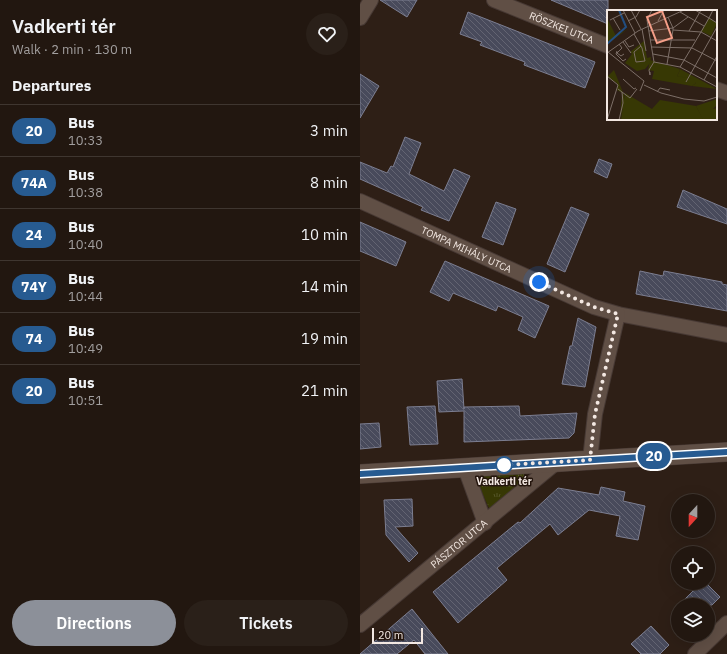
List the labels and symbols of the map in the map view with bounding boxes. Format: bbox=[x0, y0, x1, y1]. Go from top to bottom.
street label: RÖSZKEI UTCA bbox=[527, 9, 596, 47]
inset map bbox=[607, 10, 717, 120]
street label: TOMPA MIHÁLY UTCA bbox=[419, 224, 514, 276]
your location bbox=[529, 272, 549, 292]
line badge: 20 bbox=[636, 443, 672, 469]
marker: Vadkerti tér bbox=[495, 456, 513, 474]
place label: Vadkerti tér bbox=[476, 475, 532, 488]
north arrow bbox=[671, 494, 715, 538]
street label: PÁSZTOR UTCA bbox=[428, 516, 491, 571]
scale bar bbox=[372, 626, 423, 645]

